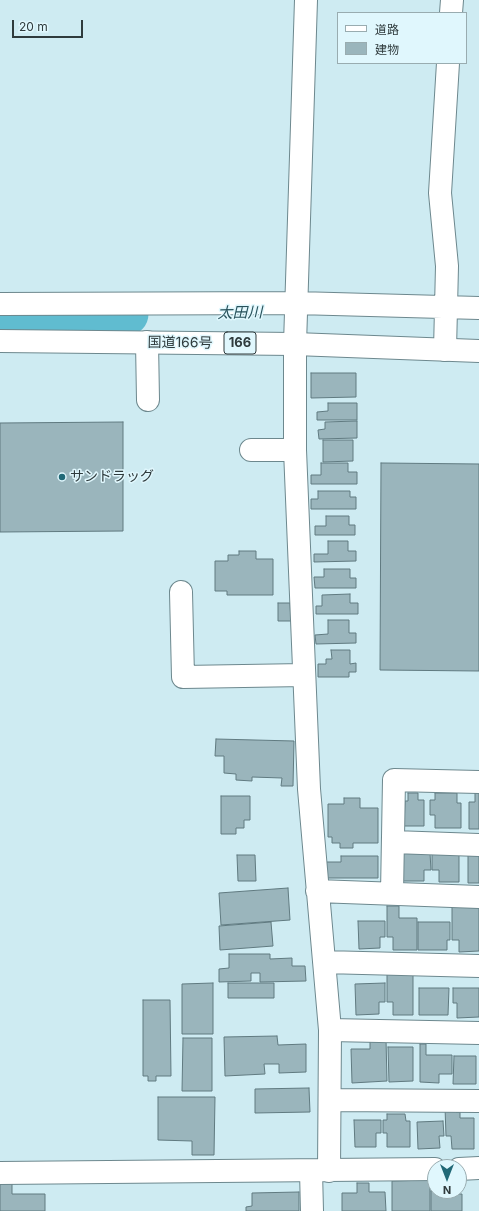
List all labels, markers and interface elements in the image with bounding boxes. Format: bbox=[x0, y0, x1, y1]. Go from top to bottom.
scale bar bbox=[14, 12, 85, 38]
legend bbox=[337, 12, 467, 64]
text: 20 m bbox=[19, 19, 48, 34]
text: 道路 bbox=[375, 22, 399, 37]
text: 建物 bbox=[375, 42, 399, 57]
water label: 太田川 bbox=[217, 304, 263, 322]
road number: 166 bbox=[224, 332, 256, 354]
street label: 国道166号 bbox=[147, 334, 213, 352]
place label: サンドラッグ bbox=[70, 469, 154, 485]
marker: サンドラッグ bbox=[57, 472, 67, 482]
north arrow bbox=[427, 1159, 467, 1199]
text: N bbox=[443, 1183, 451, 1197]

